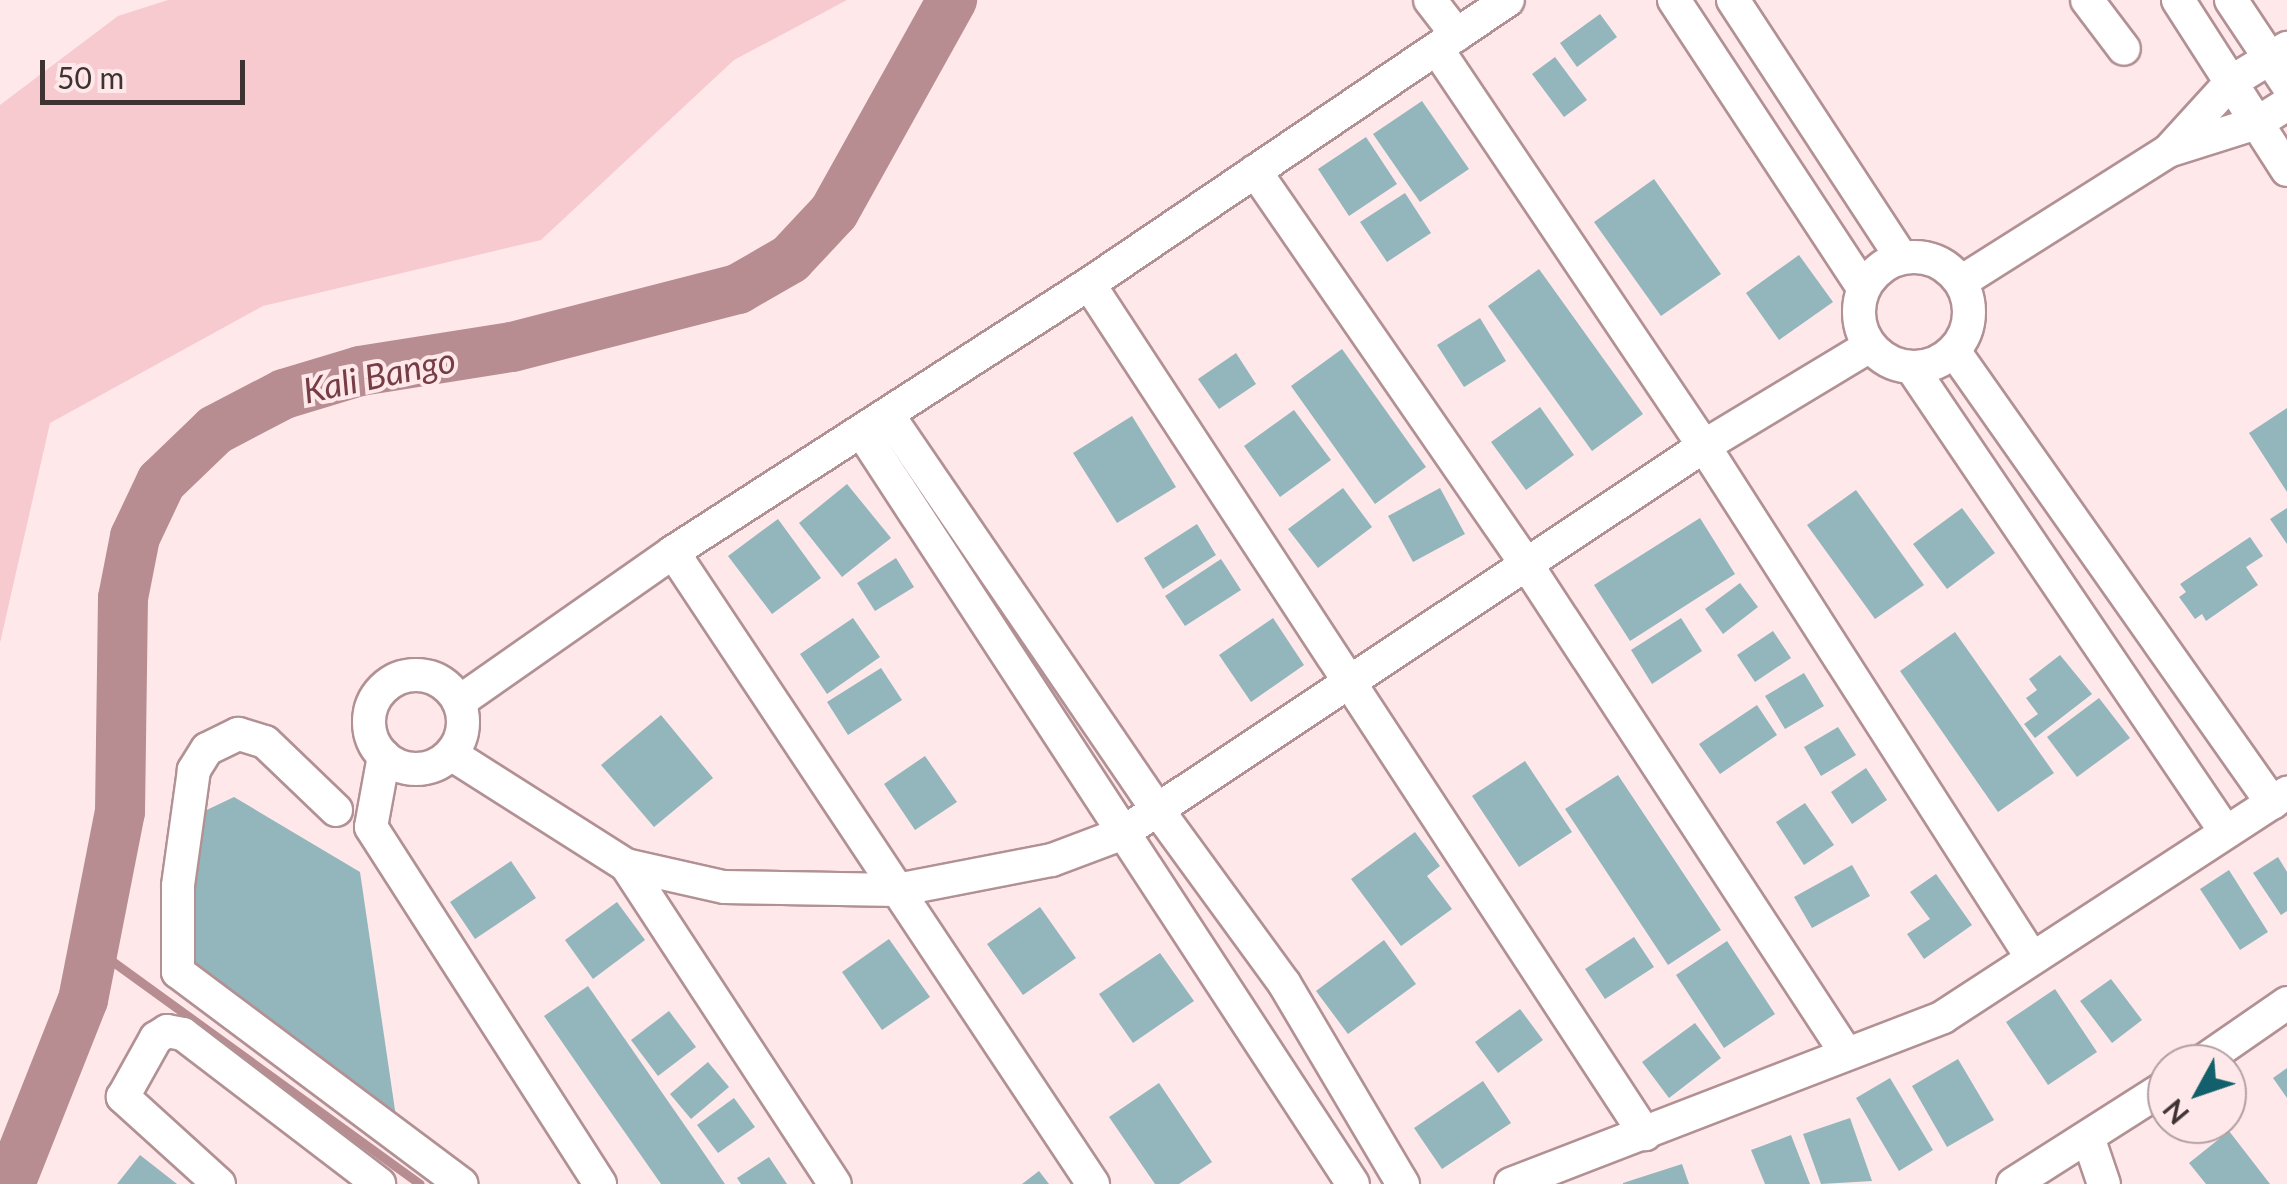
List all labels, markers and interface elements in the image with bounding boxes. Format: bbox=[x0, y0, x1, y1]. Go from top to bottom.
scale bar bbox=[45, 40, 250, 102]
text: 50 m bbox=[57, 59, 124, 95]
water label: Kali Bango bbox=[299, 337, 459, 411]
north arrow bbox=[2147, 1044, 2247, 1144]
text: N bbox=[2156, 1093, 2196, 1131]

